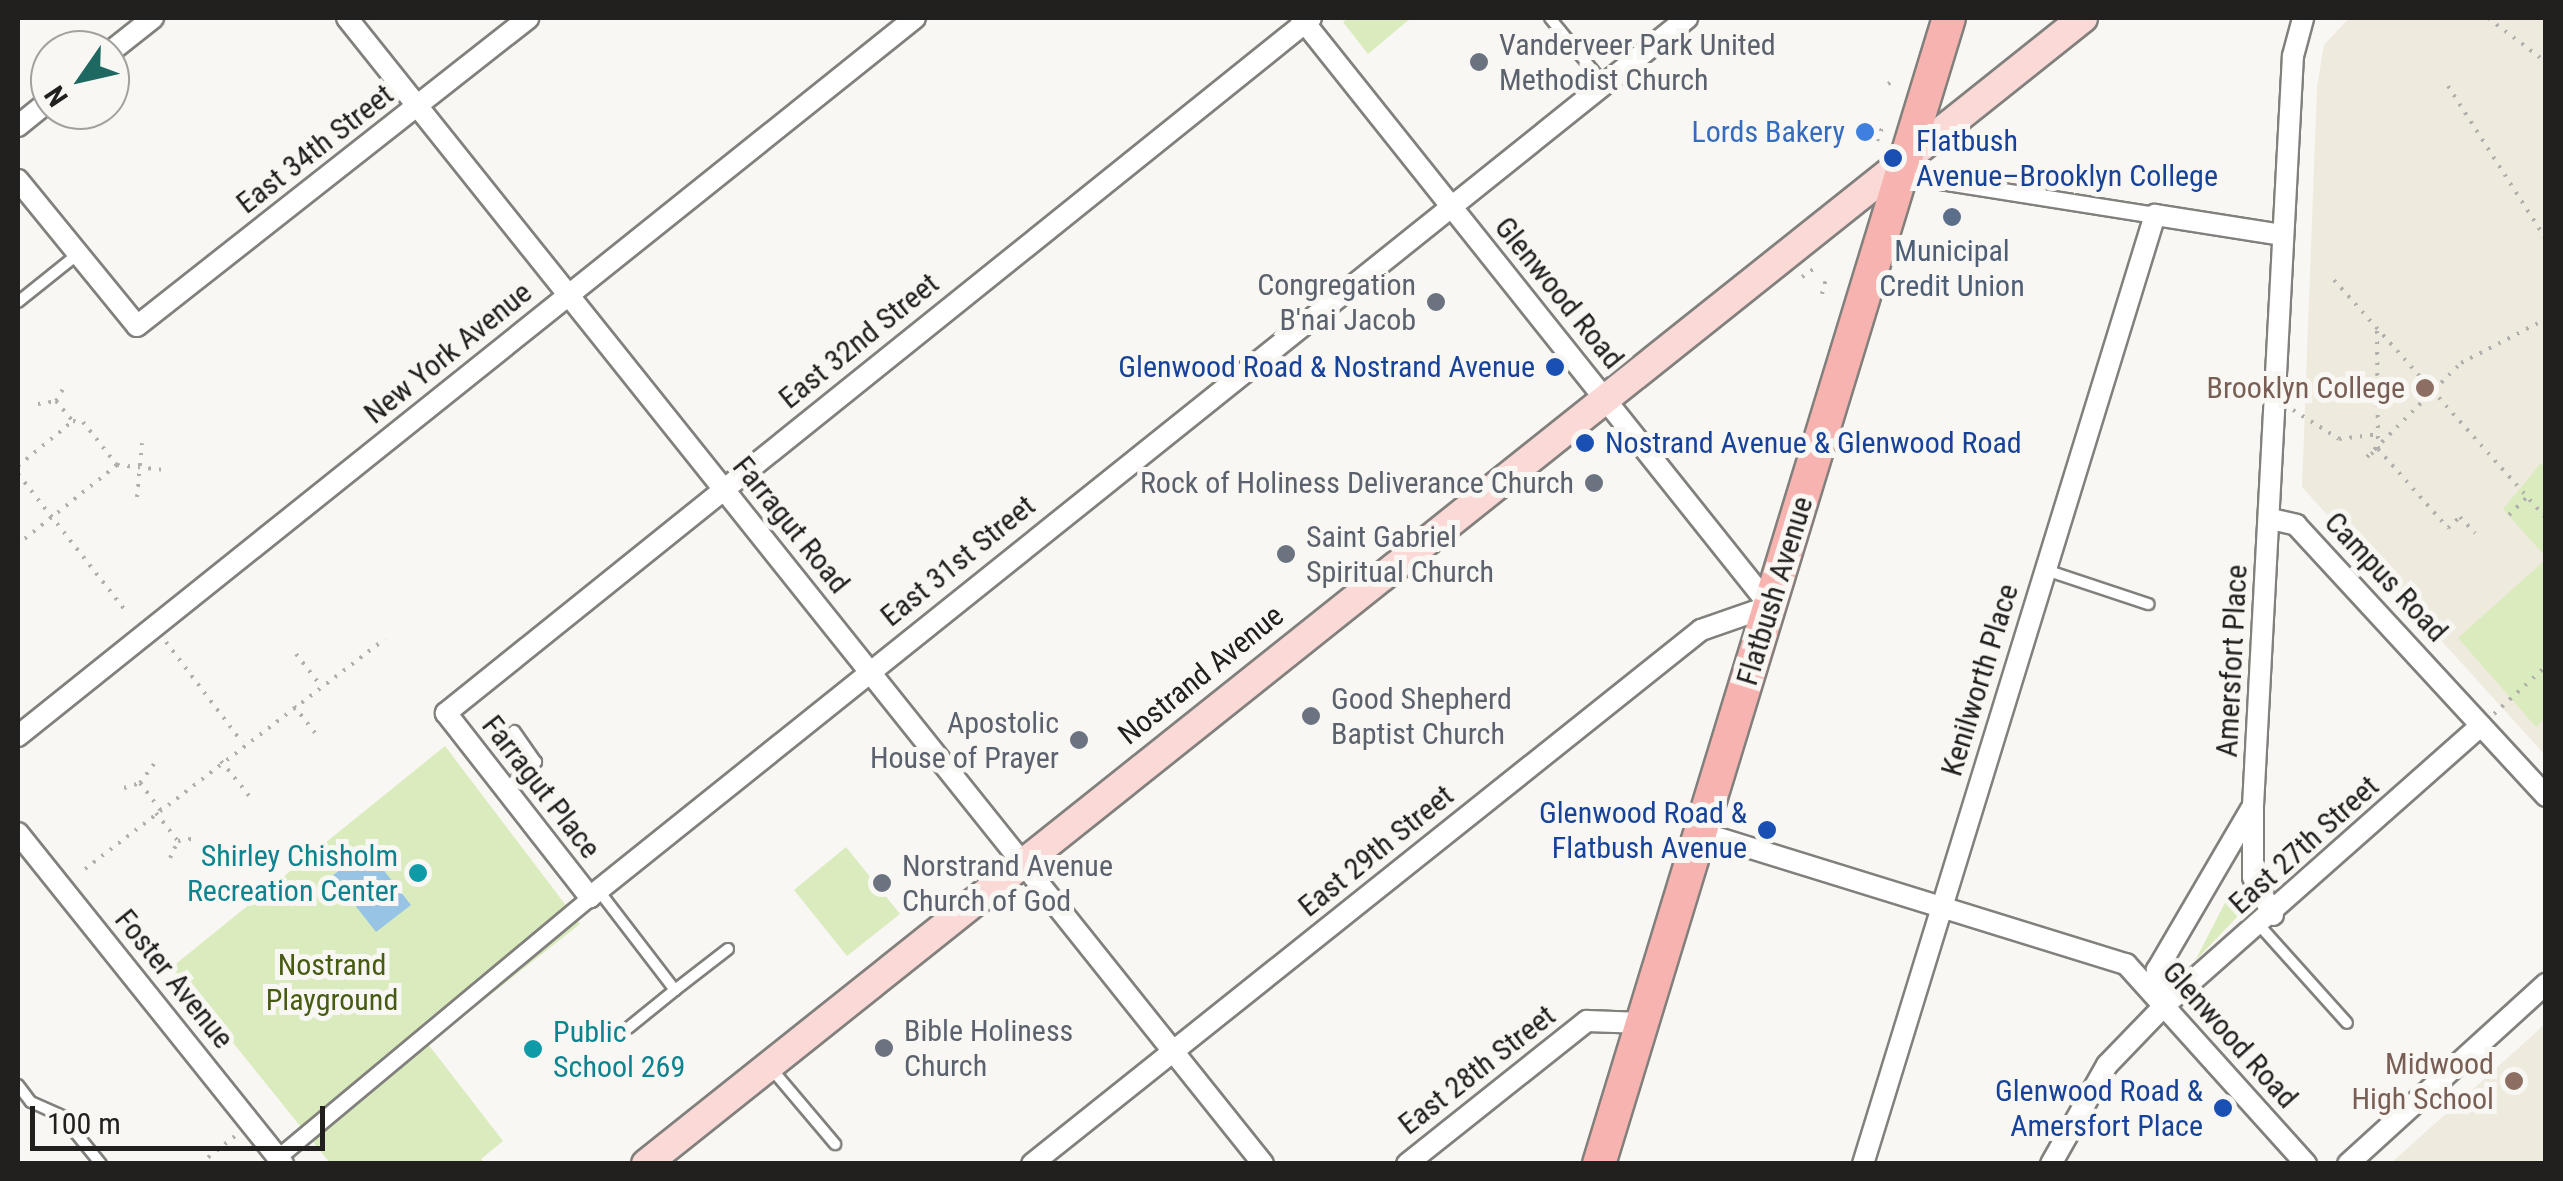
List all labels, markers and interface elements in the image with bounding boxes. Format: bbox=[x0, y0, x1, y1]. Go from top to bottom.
place label: Vanderveer Park United Methodist Church bbox=[1499, 27, 1776, 98]
north arrow bbox=[30, 30, 130, 130]
marker: Vanderveer Park United Methodist Church bbox=[1468, 51, 1490, 73]
street label: East 34th Street bbox=[229, 77, 401, 221]
text: N bbox=[38, 80, 75, 112]
place label: Lords Bakery bbox=[1691, 114, 1845, 150]
marker: Lords Bakery bbox=[1854, 121, 1876, 143]
place label: Flatbush Avenue–Brooklyn College bbox=[1916, 123, 2218, 194]
marker: Flatbush Avenue–Brooklyn College bbox=[1880, 145, 1906, 171]
marker: Municipal Credit Union bbox=[1941, 206, 1963, 228]
street label: Glenwood Road bbox=[1487, 210, 1631, 376]
place label: Municipal Credit Union bbox=[1879, 233, 2025, 304]
street label: East 32nd Street bbox=[772, 266, 946, 416]
place label: Congregation B'nai Jacob bbox=[1257, 267, 1416, 338]
street label: New York Avenue bbox=[357, 275, 539, 431]
marker: Congregation B'nai Jacob bbox=[1425, 291, 1447, 313]
place label: Glenwood Road & Nostrand Avenue bbox=[1118, 349, 1535, 385]
marker: Glenwood Road & Nostrand Avenue bbox=[1544, 356, 1566, 378]
place label: Brooklyn College bbox=[2207, 370, 2405, 406]
marker: Brooklyn College bbox=[2414, 377, 2436, 399]
place label: Nostrand Avenue & Glenwood Road bbox=[1605, 425, 2022, 461]
marker: Nostrand Avenue & Glenwood Road bbox=[1574, 432, 1596, 454]
street label: Farragut Road bbox=[725, 449, 857, 601]
place label: Rock of Holiness Deliverance Church bbox=[1140, 465, 1574, 501]
marker: Rock of Holiness Deliverance Church bbox=[1583, 472, 1605, 494]
street label: East 31st Street bbox=[874, 488, 1042, 634]
street label: Flatbush Avenue bbox=[1729, 492, 1821, 690]
street label: Campus Road bbox=[2317, 505, 2455, 649]
place label: Saint Gabriel Spiritual Church bbox=[1306, 519, 1494, 590]
marker: Saint Gabriel Spiritual Church bbox=[1275, 543, 1297, 565]
street label: Amersfort Place bbox=[2209, 564, 2255, 758]
street label: Kenilworth Place bbox=[1934, 580, 2026, 780]
street label: Nostrand Avenue bbox=[1111, 598, 1291, 752]
place label: Good Shepherd Baptist Church bbox=[1331, 681, 1512, 752]
place label: Apostolic House of Prayer bbox=[870, 705, 1059, 776]
marker: Good Shepherd Baptist Church bbox=[1300, 705, 1322, 727]
street label: Farragut Place bbox=[474, 708, 608, 866]
marker: Apostolic House of Prayer bbox=[1068, 729, 1090, 751]
street label: East 27th Street bbox=[2222, 768, 2386, 922]
street label: East 29th Street bbox=[1291, 778, 1461, 924]
place label: Glenwood Road & Flatbush Avenue bbox=[1539, 795, 1747, 866]
marker: Glenwood Road & Flatbush Avenue bbox=[1756, 819, 1778, 841]
place label: Shirley Chisholm Recreation Center bbox=[187, 838, 398, 908]
place label: Norstrand Avenue Church of God bbox=[902, 848, 1113, 918]
marker: Shirley Chisholm Recreation Center bbox=[407, 862, 429, 884]
marker: Norstrand Avenue Church of God bbox=[871, 872, 893, 894]
street label: Foster Avenue bbox=[107, 902, 241, 1056]
park label: Nostrand Playground bbox=[266, 947, 398, 1018]
street label: Glenwood Road bbox=[2155, 954, 2305, 1116]
street label: East 28th Street bbox=[1391, 998, 1563, 1142]
place label: Bible Holiness Church bbox=[904, 1013, 1073, 1084]
place label: Public School 269 bbox=[553, 1014, 685, 1084]
marker: Bible Holiness Church bbox=[873, 1037, 895, 1059]
marker: Public School 269 bbox=[522, 1038, 544, 1060]
place label: Midwood High School bbox=[2351, 1046, 2494, 1116]
marker: Midwood High School bbox=[2503, 1070, 2525, 1092]
place label: Glenwood Road & Amersfort Place bbox=[1995, 1073, 2203, 1144]
scale bar bbox=[35, 1086, 330, 1148]
marker: Glenwood Road & Amersfort Place bbox=[2212, 1097, 2234, 1119]
text: 100 m bbox=[47, 1106, 121, 1141]

